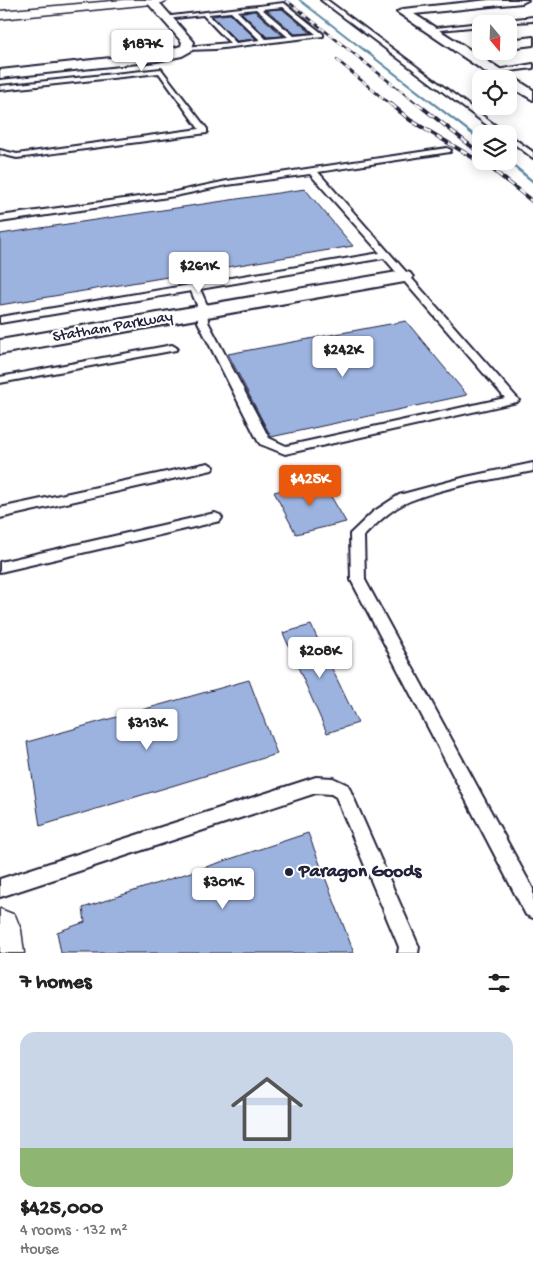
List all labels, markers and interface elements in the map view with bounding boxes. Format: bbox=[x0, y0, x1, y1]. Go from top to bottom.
north arrow bbox=[472, 15, 518, 60]
map controls bbox=[472, 15, 517, 170]
pin: $187K bbox=[107, 30, 177, 72]
text: $187K bbox=[122, 36, 162, 55]
button: locate bbox=[472, 70, 517, 115]
button: layers bbox=[472, 125, 517, 170]
pin: $261K bbox=[164, 252, 234, 294]
text: $261K bbox=[180, 258, 218, 277]
street label: Statham Parkway bbox=[51, 308, 175, 348]
pin: $242K bbox=[308, 336, 378, 378]
text: $242K bbox=[323, 342, 363, 361]
pin: $425K bbox=[275, 464, 345, 507]
text: $425K bbox=[290, 471, 330, 490]
pin: $208K bbox=[285, 636, 355, 679]
text: $208K bbox=[299, 643, 341, 662]
pin: $313K bbox=[112, 708, 182, 751]
text: $313K bbox=[127, 715, 167, 734]
place label: Paragon Goods bbox=[298, 861, 422, 884]
marker: Paragon Goods bbox=[283, 866, 295, 878]
pin: $301K bbox=[188, 868, 258, 910]
text: $301K bbox=[203, 874, 243, 893]
icon: filters bbox=[485, 969, 513, 997]
text: 7 homes bbox=[20, 971, 92, 996]
icon: home bbox=[222, 1064, 312, 1154]
text: $425,000 bbox=[20, 1197, 103, 1222]
text: 4 rooms · 132 m² bbox=[20, 1222, 128, 1241]
text: House bbox=[20, 1241, 59, 1260]

